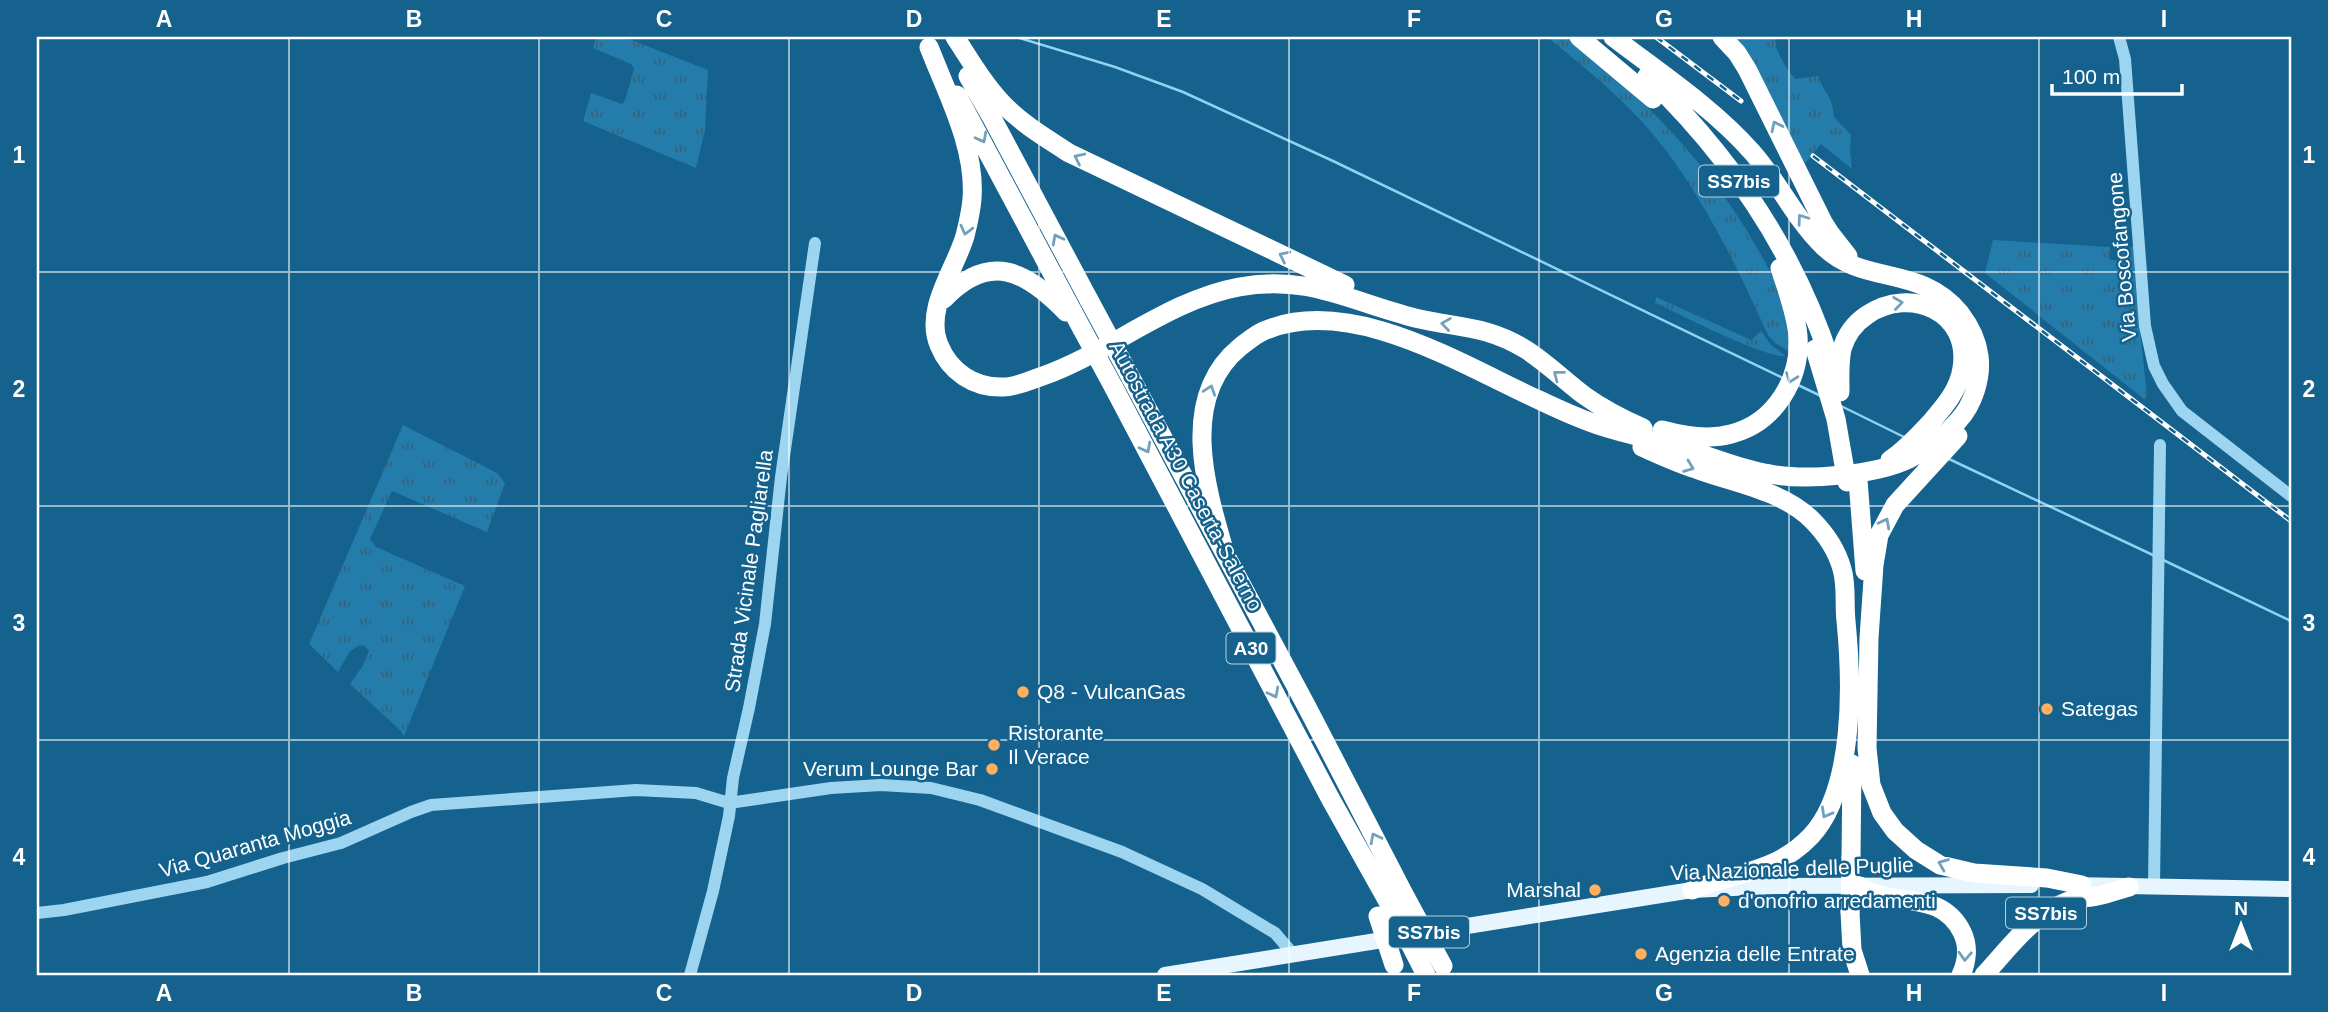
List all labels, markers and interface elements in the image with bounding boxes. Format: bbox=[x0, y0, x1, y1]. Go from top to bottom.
text: A bbox=[156, 6, 172, 32]
text: B bbox=[406, 6, 422, 32]
text: C bbox=[656, 6, 672, 32]
text: D bbox=[906, 6, 922, 32]
text: E bbox=[1156, 6, 1172, 32]
text: F bbox=[1407, 6, 1421, 32]
text: G bbox=[1655, 6, 1673, 32]
text: H bbox=[1906, 6, 1922, 32]
text: I bbox=[2161, 6, 2167, 32]
scale bar bbox=[2052, 52, 2181, 96]
text: 100 m bbox=[2062, 65, 2120, 88]
one-way arrow bbox=[1770, 121, 1784, 133]
one-way arrow bbox=[973, 131, 987, 143]
text: 1 bbox=[13, 142, 26, 168]
text: 1 bbox=[2303, 142, 2316, 168]
one-way arrow bbox=[1074, 152, 1086, 166]
road number: SS7bis bbox=[1699, 166, 1779, 196]
street label: Via Boscofangone bbox=[2103, 171, 2140, 343]
one-way arrow bbox=[1798, 214, 1810, 227]
one-way arrow bbox=[960, 223, 974, 235]
one-way arrow bbox=[1052, 234, 1066, 247]
one-way arrow bbox=[1279, 251, 1291, 265]
one-way arrow bbox=[1892, 296, 1904, 311]
one-way arrow bbox=[1440, 316, 1451, 331]
street label: Autostrada A30 Caserta-Salerno bbox=[1105, 337, 1268, 615]
one-way arrow bbox=[1553, 370, 1565, 383]
one-way arrow bbox=[1786, 371, 1800, 383]
text: 2 bbox=[13, 376, 25, 402]
text: 2 bbox=[2303, 376, 2315, 402]
one-way arrow bbox=[1202, 385, 1216, 397]
one-way arrow bbox=[1137, 441, 1151, 453]
street label: Strada Vicinale Pagliarella bbox=[720, 448, 777, 694]
one-way arrow bbox=[1683, 458, 1695, 472]
one-way arrow bbox=[1876, 518, 1890, 530]
text: 3 bbox=[13, 610, 25, 636]
text: 3 bbox=[2303, 610, 2315, 636]
road number: A30 bbox=[1226, 632, 1276, 664]
place label: Q8 - VulcanGas bbox=[1037, 680, 1186, 703]
marker: Q8 - VulcanGas bbox=[1015, 684, 1031, 700]
one-way arrow bbox=[1266, 686, 1280, 698]
place label: Sategas bbox=[2061, 697, 2138, 720]
marker: Sategas bbox=[2039, 701, 2055, 717]
place label: Ristorante Il Verace bbox=[1008, 721, 1104, 768]
marker: Ristorante Il Verace bbox=[986, 737, 1002, 753]
place label: Verum Lounge Bar bbox=[803, 757, 978, 780]
marker: Verum Lounge Bar bbox=[984, 761, 1000, 777]
street label: Via Quaranta Moggia bbox=[156, 805, 354, 882]
one-way arrow bbox=[1821, 805, 1835, 818]
one-way arrow bbox=[1369, 833, 1383, 845]
text: 4 bbox=[13, 844, 26, 870]
text: 4 bbox=[2303, 844, 2316, 870]
street label: Via Nazionale delle Puglie bbox=[1670, 853, 1914, 884]
one-way arrow bbox=[1937, 859, 1949, 873]
place label: Marshal bbox=[1506, 878, 1581, 901]
marker: Marshal bbox=[1587, 882, 1603, 898]
place label: d'onofrio arredamenti bbox=[1738, 889, 1936, 912]
north arrow bbox=[2206, 890, 2276, 960]
marker: d'onofrio arredamenti bbox=[1716, 893, 1732, 909]
road number: SS7bis bbox=[2006, 897, 2086, 928]
text: N bbox=[2234, 898, 2248, 919]
road number: SS7bis bbox=[1389, 916, 1469, 948]
place label: Agenzia delle Entrate bbox=[1655, 942, 1855, 965]
marker: Agenzia delle Entrate bbox=[1633, 946, 1649, 962]
one-way arrow bbox=[1957, 951, 1972, 962]
text: A bbox=[156, 980, 172, 1006]
text: B bbox=[406, 980, 422, 1006]
text: C bbox=[656, 980, 672, 1006]
text: D bbox=[906, 980, 922, 1006]
text: E bbox=[1156, 980, 1172, 1006]
text: F bbox=[1407, 980, 1421, 1006]
text: G bbox=[1655, 980, 1673, 1006]
text: H bbox=[1906, 980, 1922, 1006]
text: I bbox=[2161, 980, 2167, 1006]

